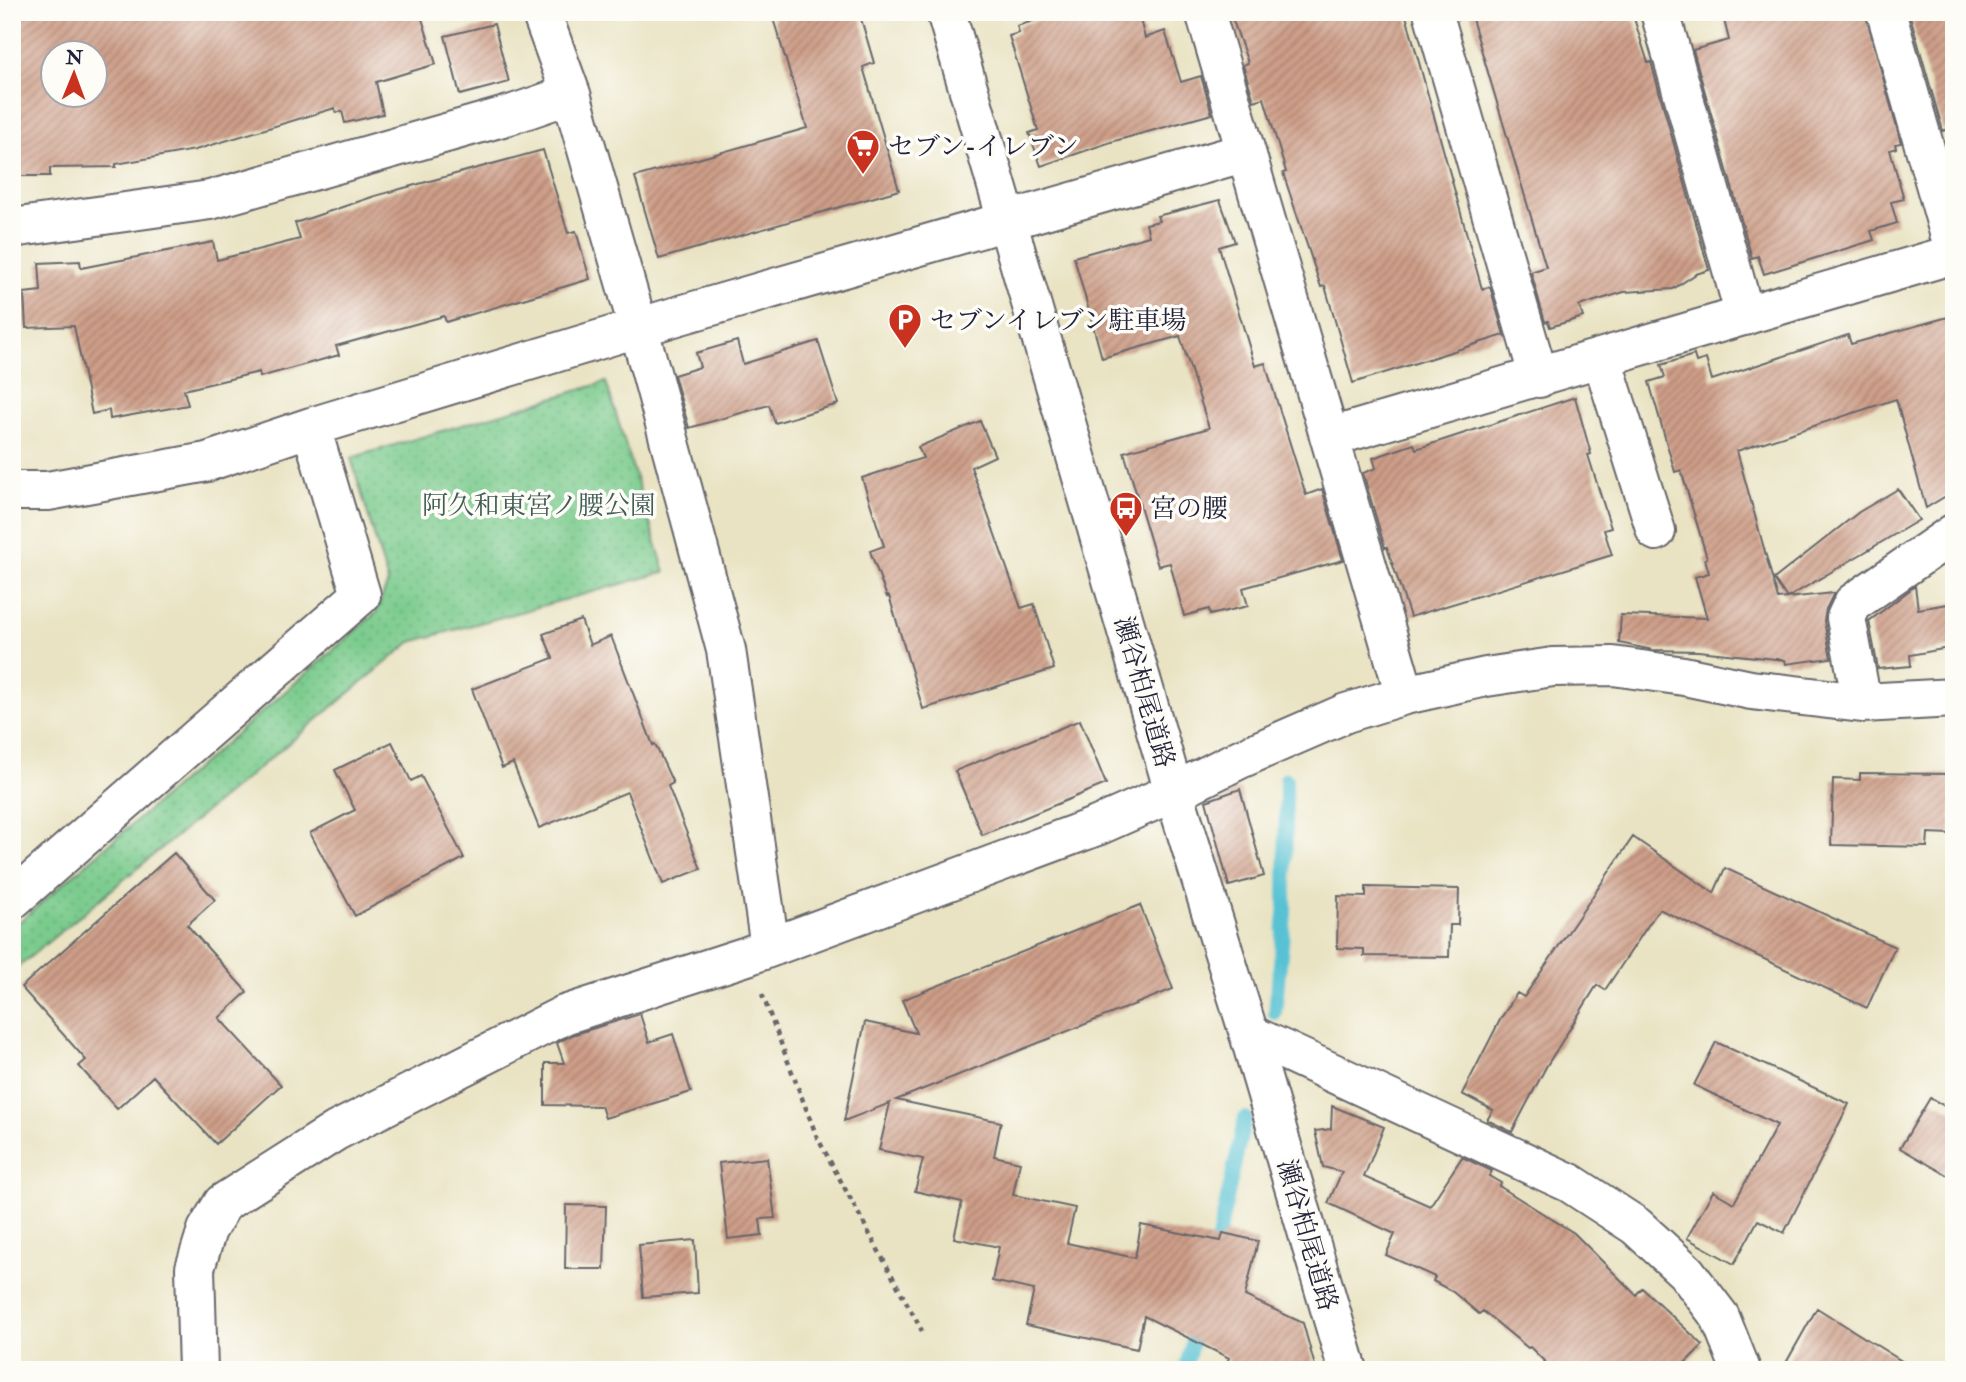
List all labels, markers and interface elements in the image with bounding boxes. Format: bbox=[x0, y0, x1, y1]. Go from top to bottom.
north arrow bbox=[38, 38, 108, 108]
text: N bbox=[65, 46, 84, 70]
supermarket icon: セブン-イレブン bbox=[844, 127, 882, 176]
place label: セブン-イレブン bbox=[888, 131, 1079, 163]
parking icon: セブンイレブン駐車場 bbox=[886, 301, 924, 350]
place label: セブンイレブン駐車場 bbox=[930, 305, 1187, 337]
bus stop icon: 宮の腰 bbox=[1107, 489, 1145, 538]
park label: 阿久和東宮ノ腰公園 bbox=[422, 490, 656, 522]
place label: 宮の腰 bbox=[1150, 493, 1228, 525]
street label: 瀬谷柏尾道路 bbox=[1107, 613, 1181, 772]
street label: 瀬谷柏尾道路 bbox=[1270, 1156, 1344, 1315]

